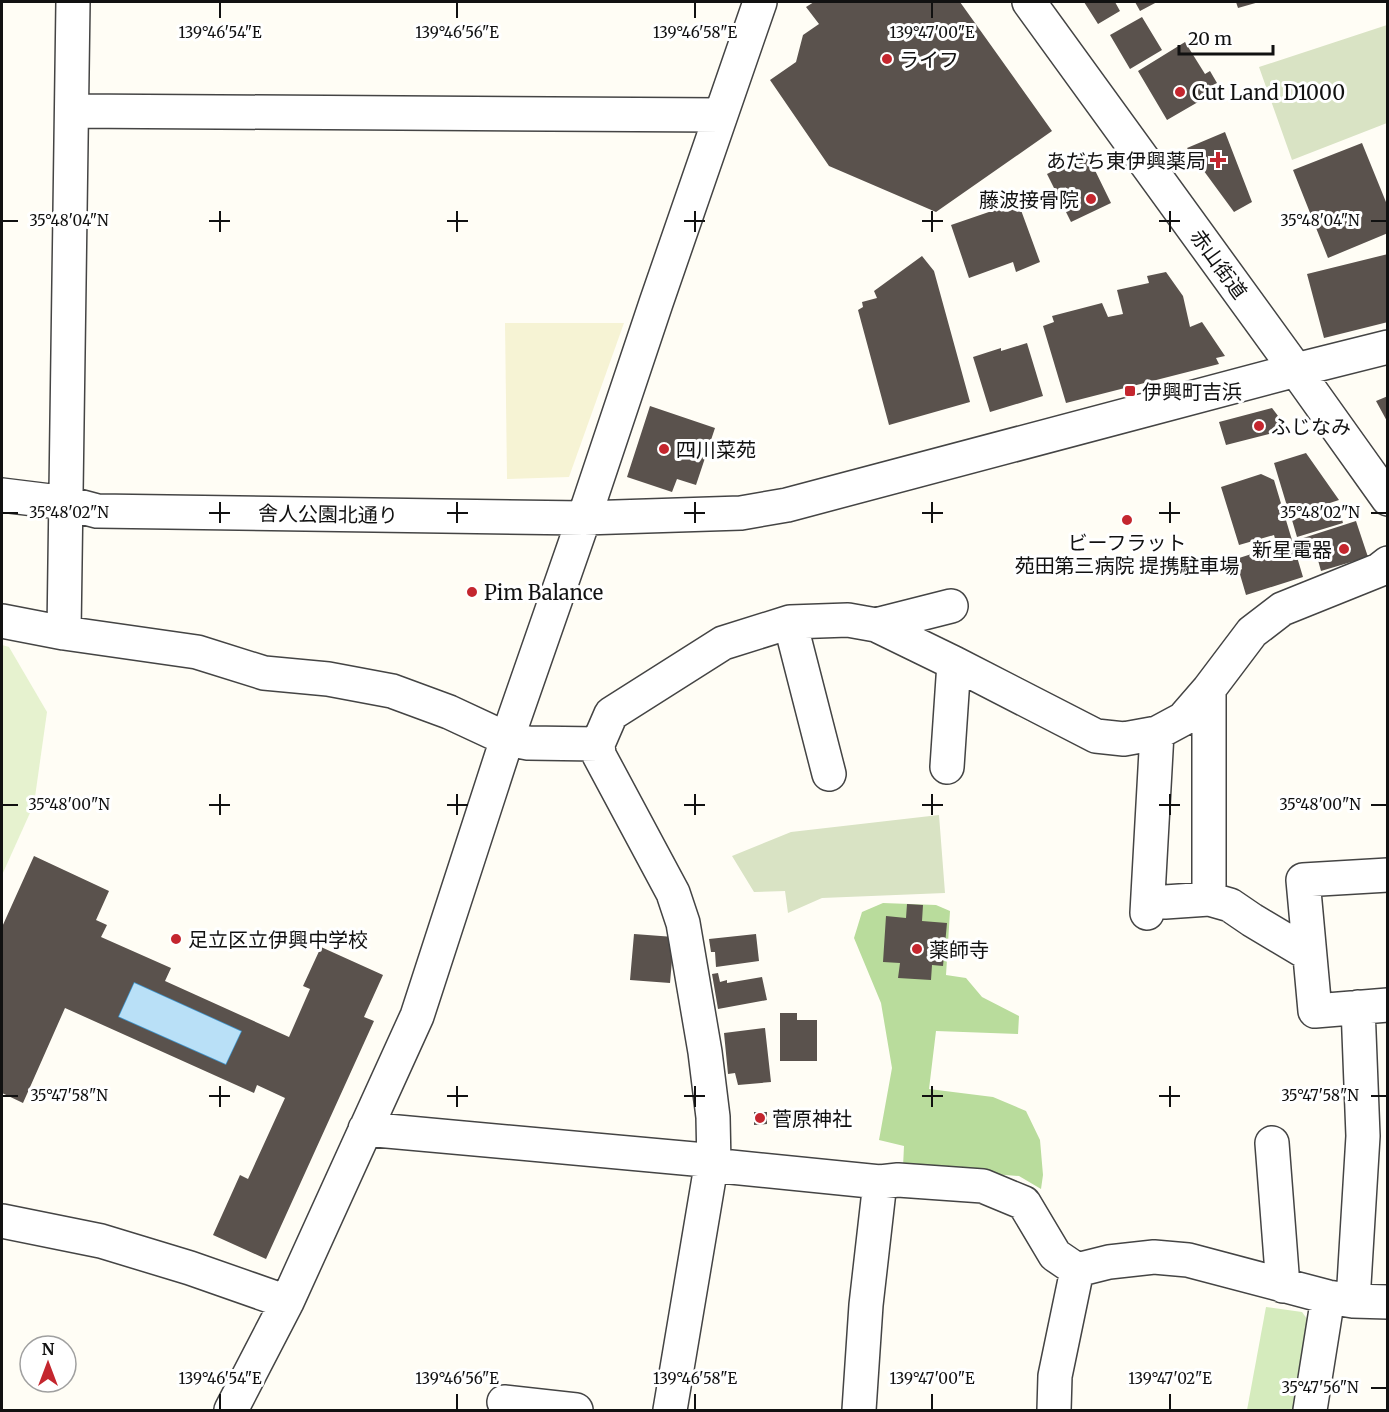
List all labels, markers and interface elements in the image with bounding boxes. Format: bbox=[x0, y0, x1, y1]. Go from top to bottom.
scale bar bbox=[1179, 18, 1274, 56]
text: 139°46'54"E bbox=[178, 23, 262, 42]
text: 139°46'56"E bbox=[415, 23, 499, 42]
text: 139°46'58"E bbox=[653, 23, 738, 42]
text: 139°47'00"E bbox=[889, 23, 975, 42]
text: 20 m bbox=[1188, 27, 1232, 50]
place label: ライフ bbox=[899, 47, 959, 72]
marker: ライフ bbox=[880, 52, 894, 66]
place label: Cut Land D1000 bbox=[1192, 80, 1345, 105]
marker: Cut Land D1000 bbox=[1173, 85, 1187, 99]
place label: あだち東伊興薬局 bbox=[1046, 148, 1206, 173]
marker: あだち東伊興薬局 bbox=[1211, 153, 1225, 167]
place label: 藤波接骨院 bbox=[979, 187, 1079, 212]
marker: 藤波接骨院 bbox=[1084, 192, 1098, 206]
text: 35°48'04"N bbox=[29, 211, 109, 230]
text: 35°48'04"N bbox=[1280, 211, 1360, 230]
street label: 赤山街道 bbox=[1185, 224, 1253, 304]
place label: 伊興町吉浜 bbox=[1142, 379, 1242, 404]
marker: 伊興町吉浜 bbox=[1123, 384, 1137, 398]
place label: ふじなみ bbox=[1271, 414, 1351, 439]
marker: ふじなみ bbox=[1252, 419, 1266, 433]
place label: 四川菜苑 bbox=[676, 437, 756, 462]
marker: 四川菜苑 bbox=[657, 442, 671, 456]
street label: 舎人公園北通り bbox=[258, 500, 398, 528]
text: 35°48'02"N bbox=[29, 503, 109, 522]
text: 35°48'02"N bbox=[1280, 503, 1360, 522]
marker: ビーフラット 苑田第三病院 提携駐車場 bbox=[1120, 513, 1134, 527]
place label: ビーフラット 苑田第三病院 提携駐車場 bbox=[1015, 530, 1239, 578]
place label: 新星電器 bbox=[1252, 537, 1332, 562]
marker: 新星電器 bbox=[1337, 542, 1351, 556]
place label: Pim Balance bbox=[484, 580, 603, 605]
marker: Pim Balance bbox=[465, 585, 479, 599]
text: 35°48'00"N bbox=[28, 795, 110, 814]
text: 35°48'00"N bbox=[1279, 795, 1361, 814]
place label: 足立区立伊興中学校 bbox=[188, 927, 368, 952]
marker: 足立区立伊興中学校 bbox=[169, 932, 183, 946]
place label: 薬師寺 bbox=[929, 937, 989, 962]
marker: 薬師寺 bbox=[910, 942, 924, 956]
text: 35°47'58"N bbox=[30, 1086, 108, 1105]
text: 35°47'58"N bbox=[1281, 1086, 1359, 1105]
place label: 菅原神社 bbox=[772, 1106, 852, 1131]
marker: 菅原神社 bbox=[753, 1111, 767, 1125]
north arrow bbox=[18, 1334, 78, 1394]
text: N bbox=[42, 1339, 55, 1359]
text: 139°46'54"E bbox=[178, 1369, 262, 1388]
text: 139°46'56"E bbox=[415, 1369, 499, 1388]
text: 139°46'58"E bbox=[653, 1369, 738, 1388]
text: 139°47'00"E bbox=[889, 1369, 975, 1388]
text: 139°47'02"E bbox=[1128, 1369, 1212, 1388]
text: 35°47'56"N bbox=[1281, 1378, 1359, 1397]

